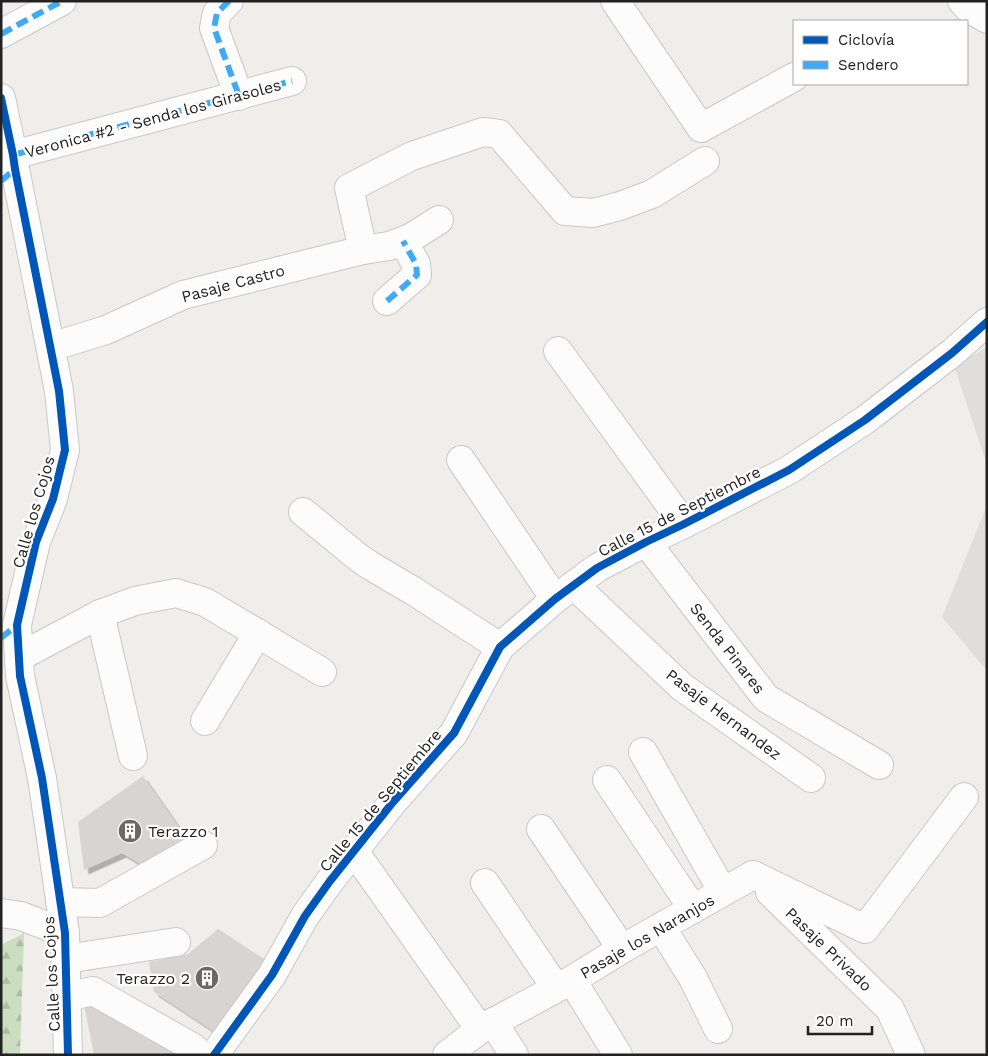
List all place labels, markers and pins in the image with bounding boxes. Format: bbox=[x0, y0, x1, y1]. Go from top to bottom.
building icon: Terazzo 1 bbox=[117, 818, 143, 844]
place label: Terazzo 1 bbox=[148, 822, 218, 841]
building icon: Terazzo 2 bbox=[194, 965, 220, 991]
place label: Terazzo 2 bbox=[116, 969, 190, 988]

